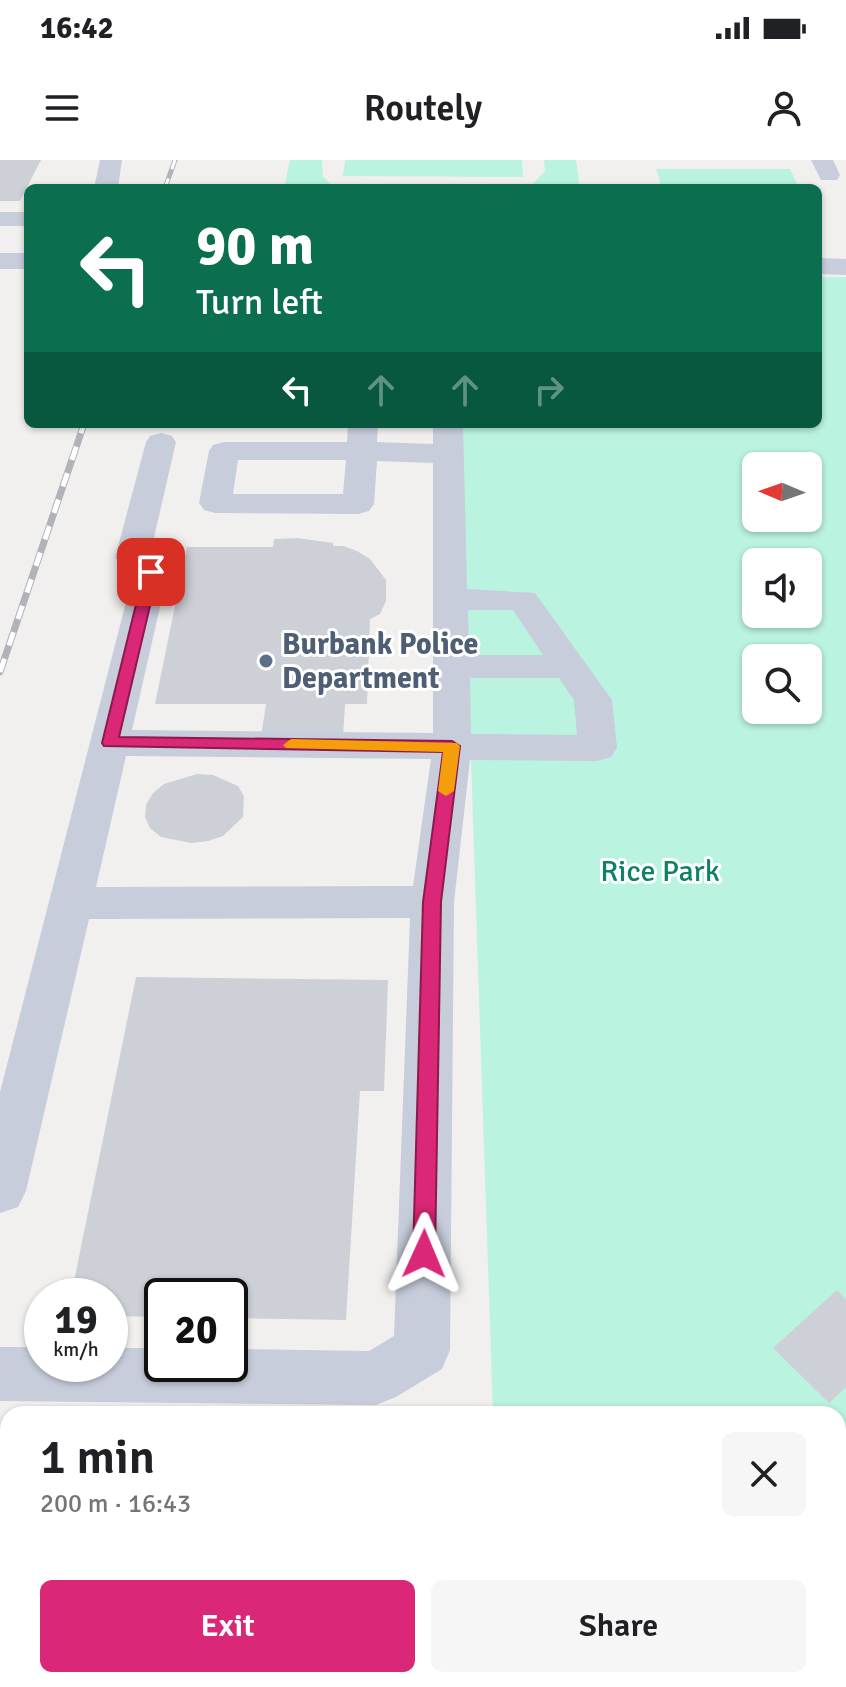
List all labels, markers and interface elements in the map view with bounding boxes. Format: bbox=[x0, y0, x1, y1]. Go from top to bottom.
text: 16:42 bbox=[40, 10, 114, 47]
icon: menu bbox=[40, 86, 84, 130]
text: Routely bbox=[364, 86, 482, 131]
icon: person bbox=[762, 86, 806, 130]
text: 90 m bbox=[196, 211, 314, 280]
icon: left bbox=[64, 216, 168, 320]
text: Turn left bbox=[196, 280, 323, 325]
icon: left bbox=[275, 368, 319, 412]
icon: ahead bbox=[359, 368, 403, 412]
icon: ahead bbox=[443, 368, 487, 412]
icon: right bbox=[527, 368, 571, 412]
north arrow bbox=[742, 452, 822, 532]
map controls bbox=[742, 452, 822, 724]
pin bbox=[117, 538, 185, 606]
button: sound bbox=[742, 548, 822, 628]
icon: arrive bbox=[129, 550, 173, 594]
place label: Burbank Police Department bbox=[282, 626, 478, 697]
button: search bbox=[742, 644, 822, 724]
marker: Burbank Police Department bbox=[257, 652, 275, 670]
park label: Rice Park bbox=[600, 853, 720, 890]
position arrow bbox=[382, 1212, 466, 1296]
speed limit sign: 20 bbox=[144, 1278, 248, 1382]
text: 19 bbox=[54, 1295, 98, 1345]
text: km/h bbox=[53, 1337, 99, 1362]
text: 1 min bbox=[40, 1428, 155, 1487]
button: close bbox=[722, 1432, 806, 1516]
text: 200 m · 16:43 bbox=[40, 1488, 191, 1520]
button: Exit bbox=[40, 1580, 415, 1672]
button: Share bbox=[431, 1580, 806, 1672]

